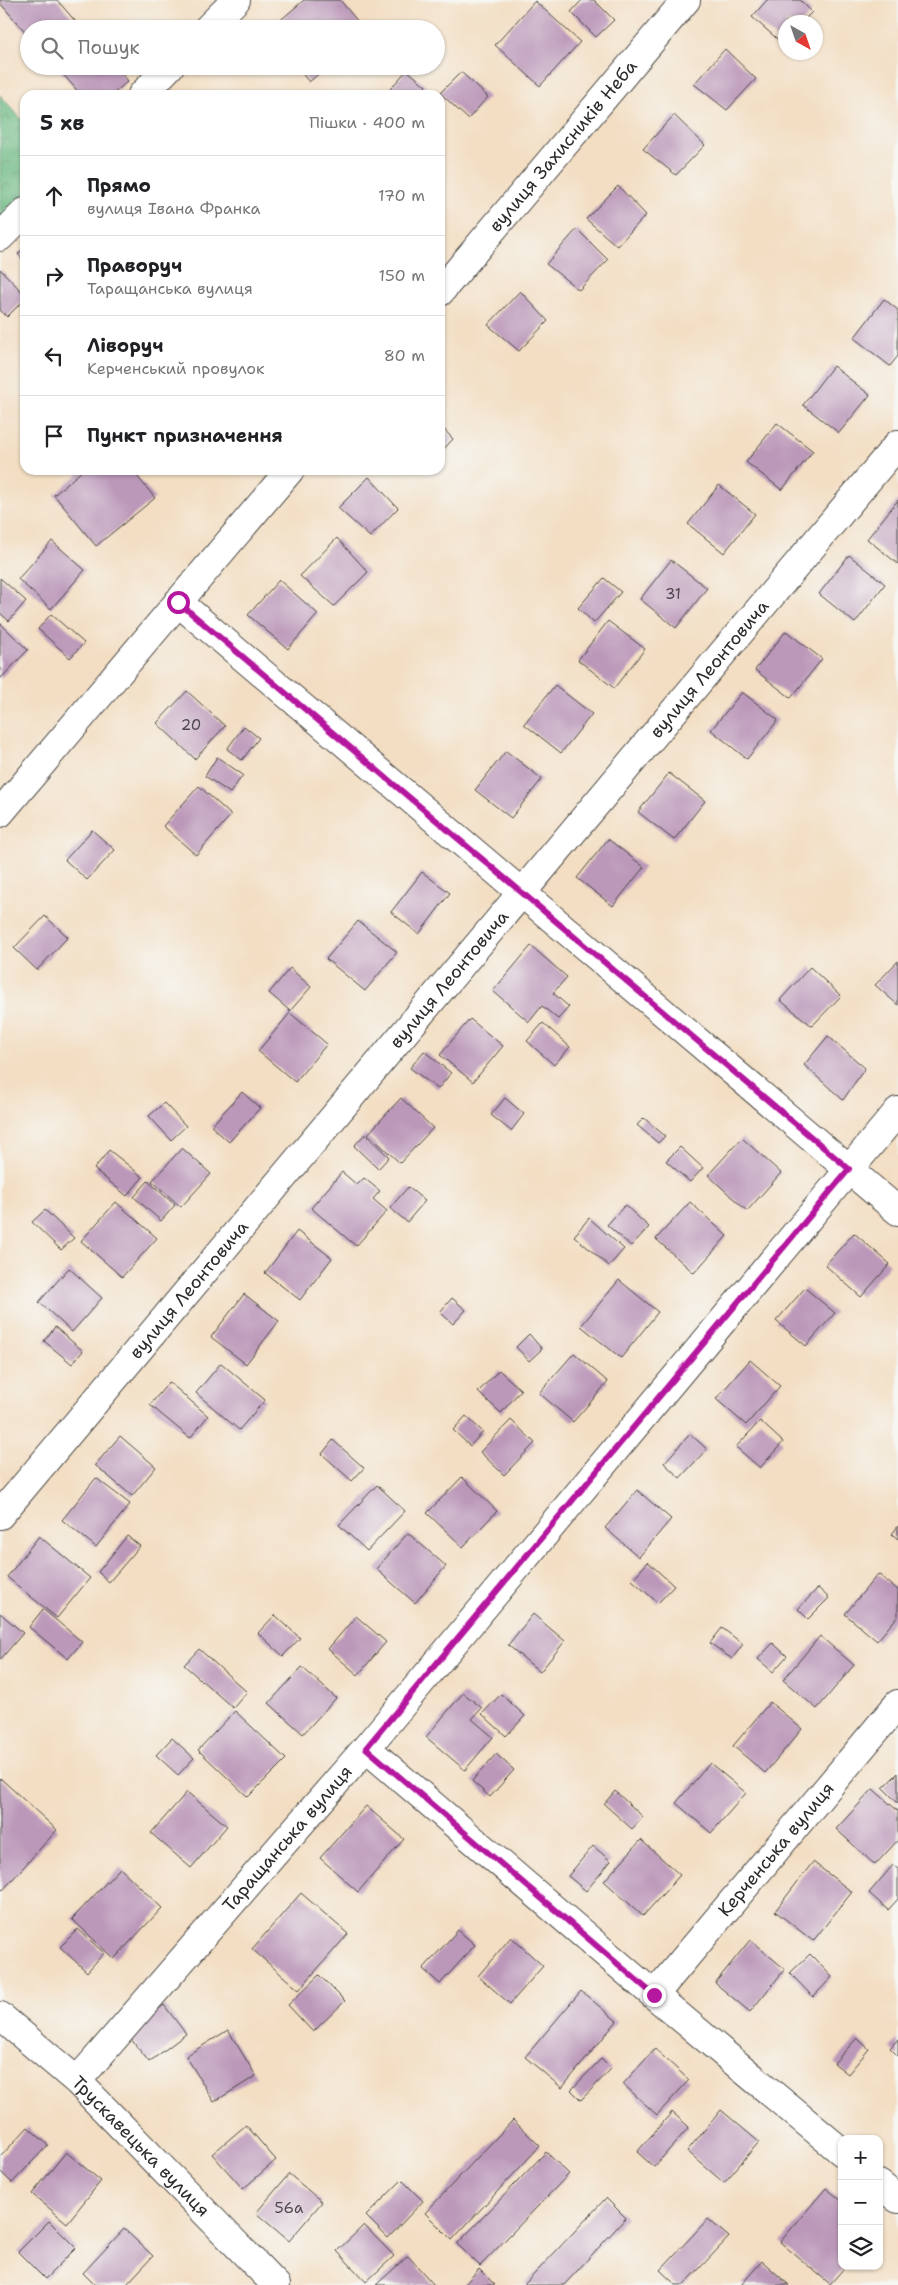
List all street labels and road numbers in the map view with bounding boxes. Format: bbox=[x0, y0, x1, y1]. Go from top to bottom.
street label: вулиця Захисників Неба bbox=[484, 55, 642, 237]
street label: вулиця Леонтовича bbox=[644, 595, 774, 743]
street label: вулиця Леонтовича bbox=[384, 905, 514, 1053]
street label: вулиця Леонтовича bbox=[124, 1216, 254, 1364]
street label: Таращанська вулиця bbox=[217, 1760, 358, 1917]
street label: Керченська вулиця bbox=[713, 1777, 839, 1922]
street label: Трускавецька вулиця bbox=[66, 2071, 215, 2222]

